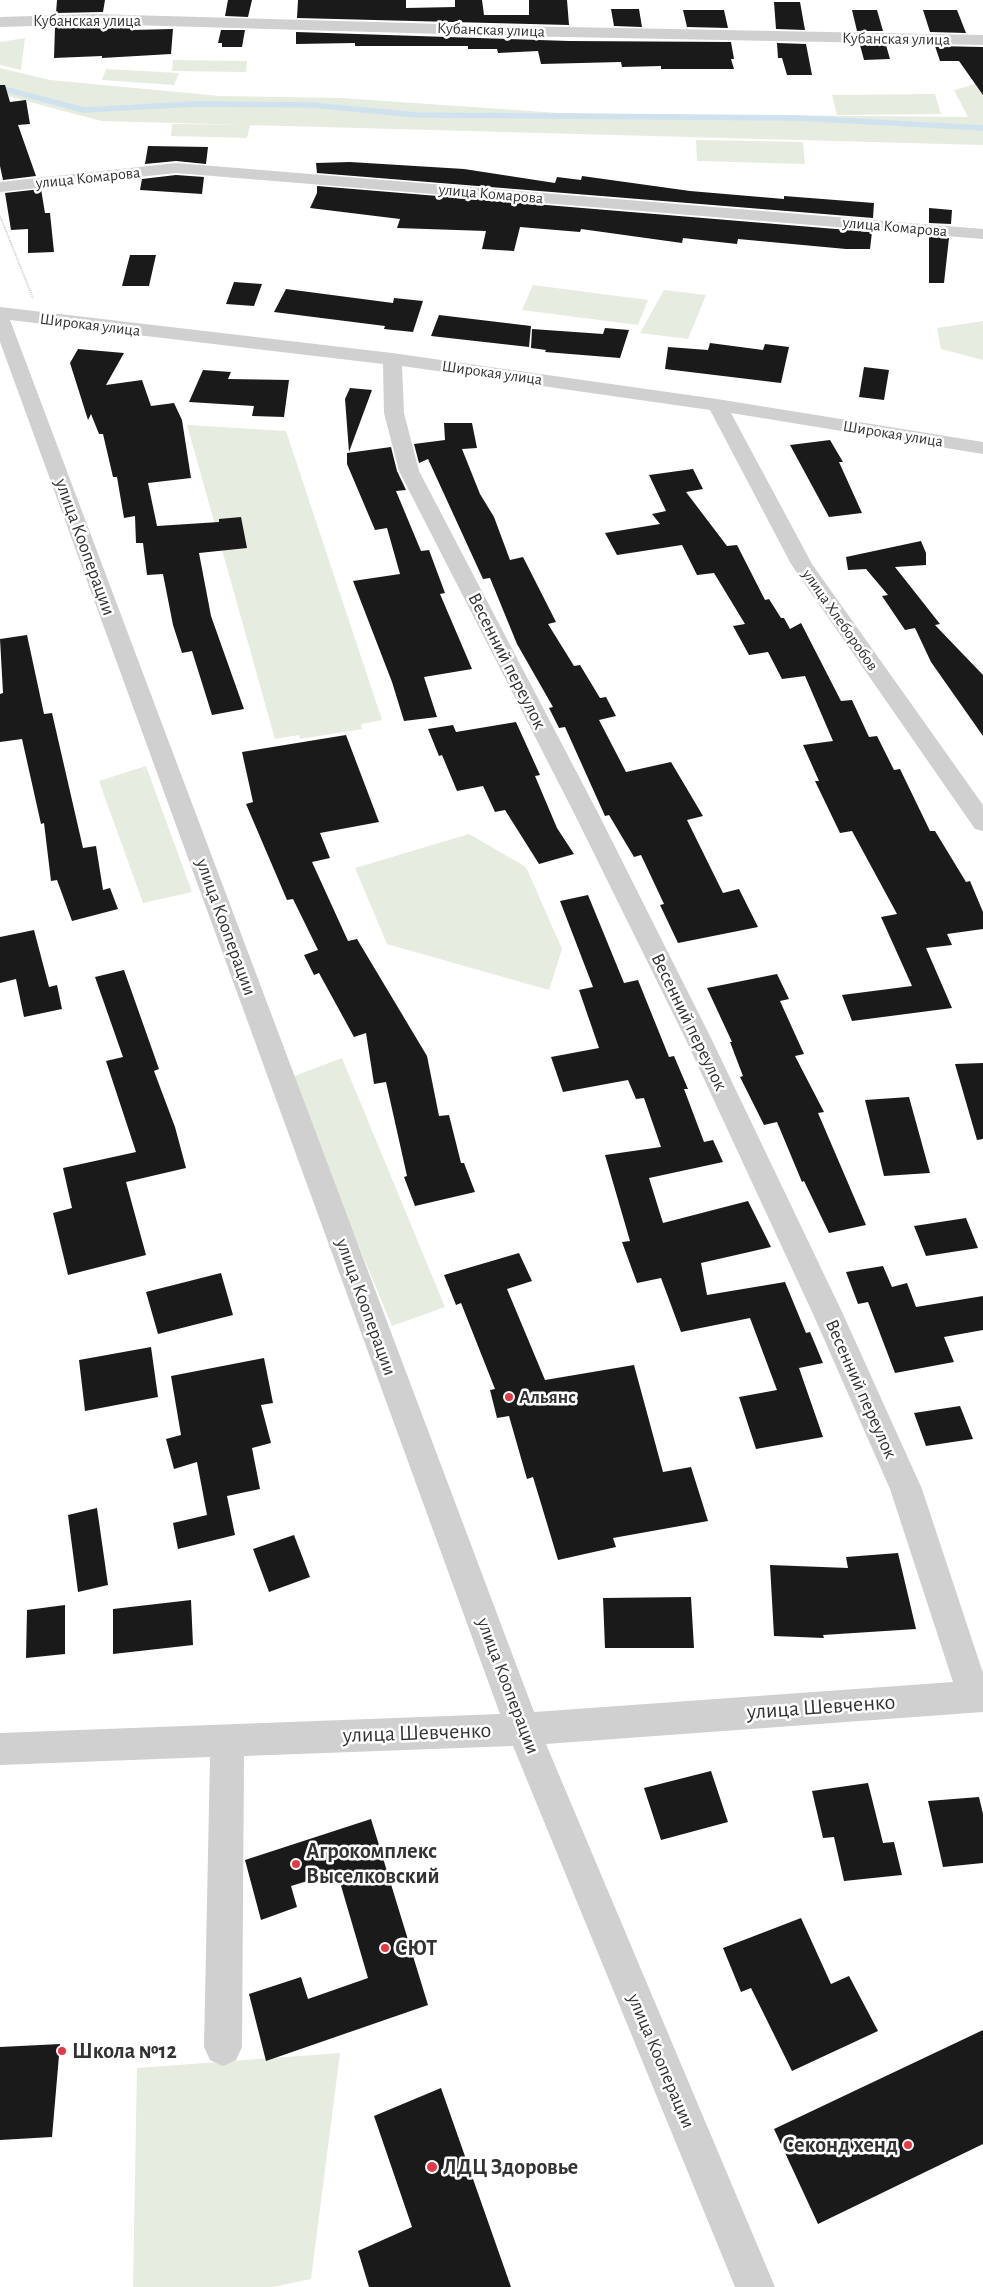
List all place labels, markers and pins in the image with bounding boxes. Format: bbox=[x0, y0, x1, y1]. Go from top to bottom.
place label: Альянс bbox=[519, 1386, 576, 1408]
marker: Альянс bbox=[503, 1391, 515, 1403]
place label: Агрокомплекс Выселковский bbox=[306, 1838, 440, 1890]
marker: Агрокомплекс Выселковский bbox=[290, 1858, 302, 1870]
place label: СЮТ bbox=[395, 1935, 437, 1961]
marker: СЮТ bbox=[379, 1942, 391, 1954]
place label: Школа №12 bbox=[72, 2038, 177, 2064]
marker: Школа №12 bbox=[56, 2045, 68, 2057]
place label: Секонд хенд bbox=[782, 2132, 898, 2158]
marker: Секонд хенд bbox=[902, 2139, 914, 2151]
place label: ЛДЦ Здоровье bbox=[443, 2154, 578, 2180]
marker: ЛДЦ Здоровье bbox=[425, 2160, 439, 2174]

